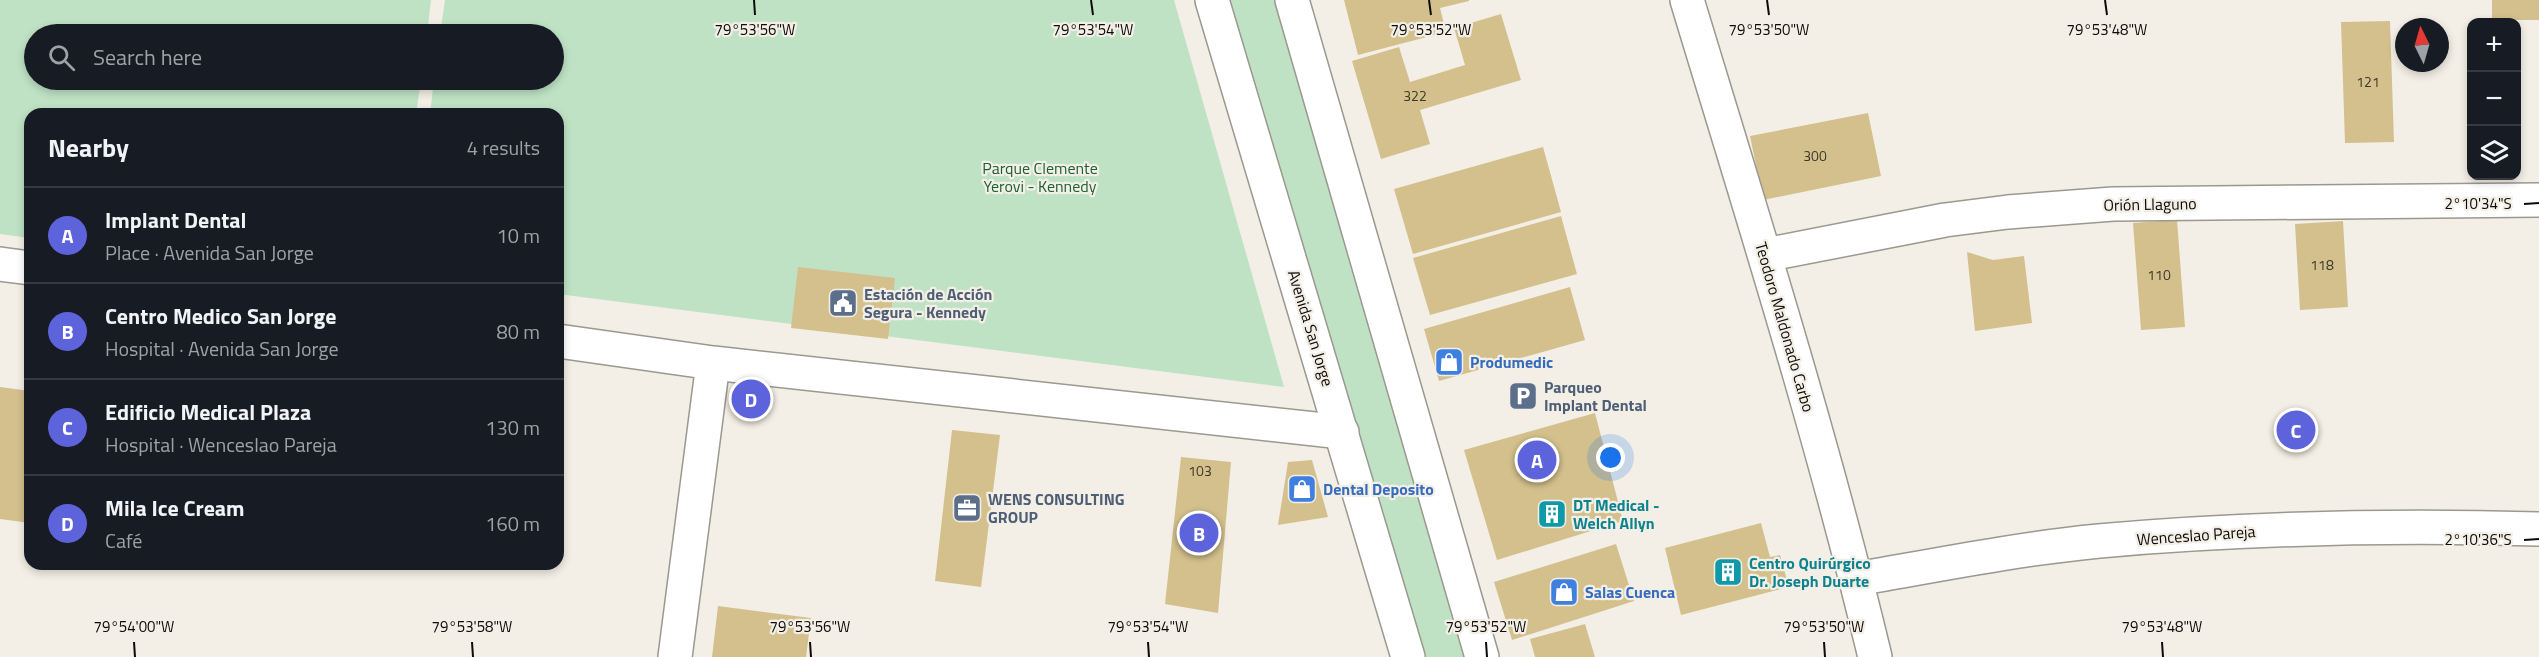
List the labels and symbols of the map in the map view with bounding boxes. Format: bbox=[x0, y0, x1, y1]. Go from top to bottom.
text: 79°53'56"W bbox=[715, 18, 795, 41]
text: 79°53'54"W bbox=[1053, 18, 1133, 41]
text: 79°53'52"W bbox=[1391, 18, 1471, 41]
text: 79°53'50"W bbox=[1729, 18, 1809, 41]
text: 79°53'48"W bbox=[2067, 18, 2147, 41]
north arrow bbox=[2395, 18, 2449, 72]
house number: 121 bbox=[2356, 71, 2380, 92]
house number: 322 bbox=[1403, 85, 1427, 106]
house number: 300 bbox=[1803, 145, 1827, 166]
park label: Parque Clemente Yerovi - Kennedy bbox=[982, 156, 1098, 198]
street label: Orión Llaguno bbox=[2103, 191, 2197, 217]
text: 2°10'34"S bbox=[2444, 192, 2512, 215]
street label: Teodoro Maldonado Carbo bbox=[1749, 239, 1821, 415]
house number: 118 bbox=[2310, 254, 2334, 275]
house number: 110 bbox=[2147, 264, 2171, 285]
street label: Avenida San Jorge bbox=[1282, 267, 1340, 389]
place label: Estación de Acción Segura - Kennedy bbox=[864, 282, 992, 324]
public building icon: Estación de Acción Segura - Kennedy bbox=[827, 287, 859, 319]
shop icon: Produmedic bbox=[1433, 346, 1465, 378]
place label: Produmedic bbox=[1470, 350, 1553, 374]
place label: Parqueo Implant Dental bbox=[1544, 375, 1647, 417]
pin: D bbox=[732, 376, 771, 422]
parking icon: Parqueo Implant Dental bbox=[1507, 380, 1539, 412]
pin: C bbox=[2276, 408, 2316, 452]
pin: A bbox=[1518, 438, 1556, 482]
your location bbox=[1596, 443, 1625, 472]
house number: 103 bbox=[1188, 460, 1212, 481]
shop icon: Dental Deposito bbox=[1286, 473, 1318, 505]
place label: Dental Deposito bbox=[1323, 477, 1434, 501]
place label: WENS CONSULTING GROUP bbox=[988, 487, 1125, 529]
office icon: WENS CONSULTING GROUP bbox=[951, 492, 983, 524]
place label: DT Medical - Welch Allyn bbox=[1573, 493, 1659, 535]
building icon: DT Medical - Welch Allyn bbox=[1536, 498, 1568, 530]
pin: B bbox=[1180, 510, 1218, 556]
street label: Wenceslao Pareja bbox=[2136, 519, 2256, 551]
text: 2°10'36"S bbox=[2444, 528, 2512, 551]
place label: Centro Quirúrgico Dr. Joseph Duarte bbox=[1749, 551, 1871, 593]
building icon: Centro Quirúrgico Dr. Joseph Duarte bbox=[1712, 556, 1744, 588]
shop icon: Salas Cuenca bbox=[1548, 576, 1580, 608]
place label: Salas Cuenca bbox=[1585, 580, 1675, 604]
text: 79°54'00"W bbox=[94, 615, 174, 638]
text: 79°53'58"W bbox=[432, 615, 512, 638]
text: 79°53'56"W bbox=[770, 615, 850, 638]
text: 79°53'54"W bbox=[1108, 615, 1188, 638]
text: 79°53'52"W bbox=[1446, 615, 1526, 638]
text: 79°53'50"W bbox=[1784, 615, 1864, 638]
text: 79°53'48"W bbox=[2122, 615, 2202, 638]

